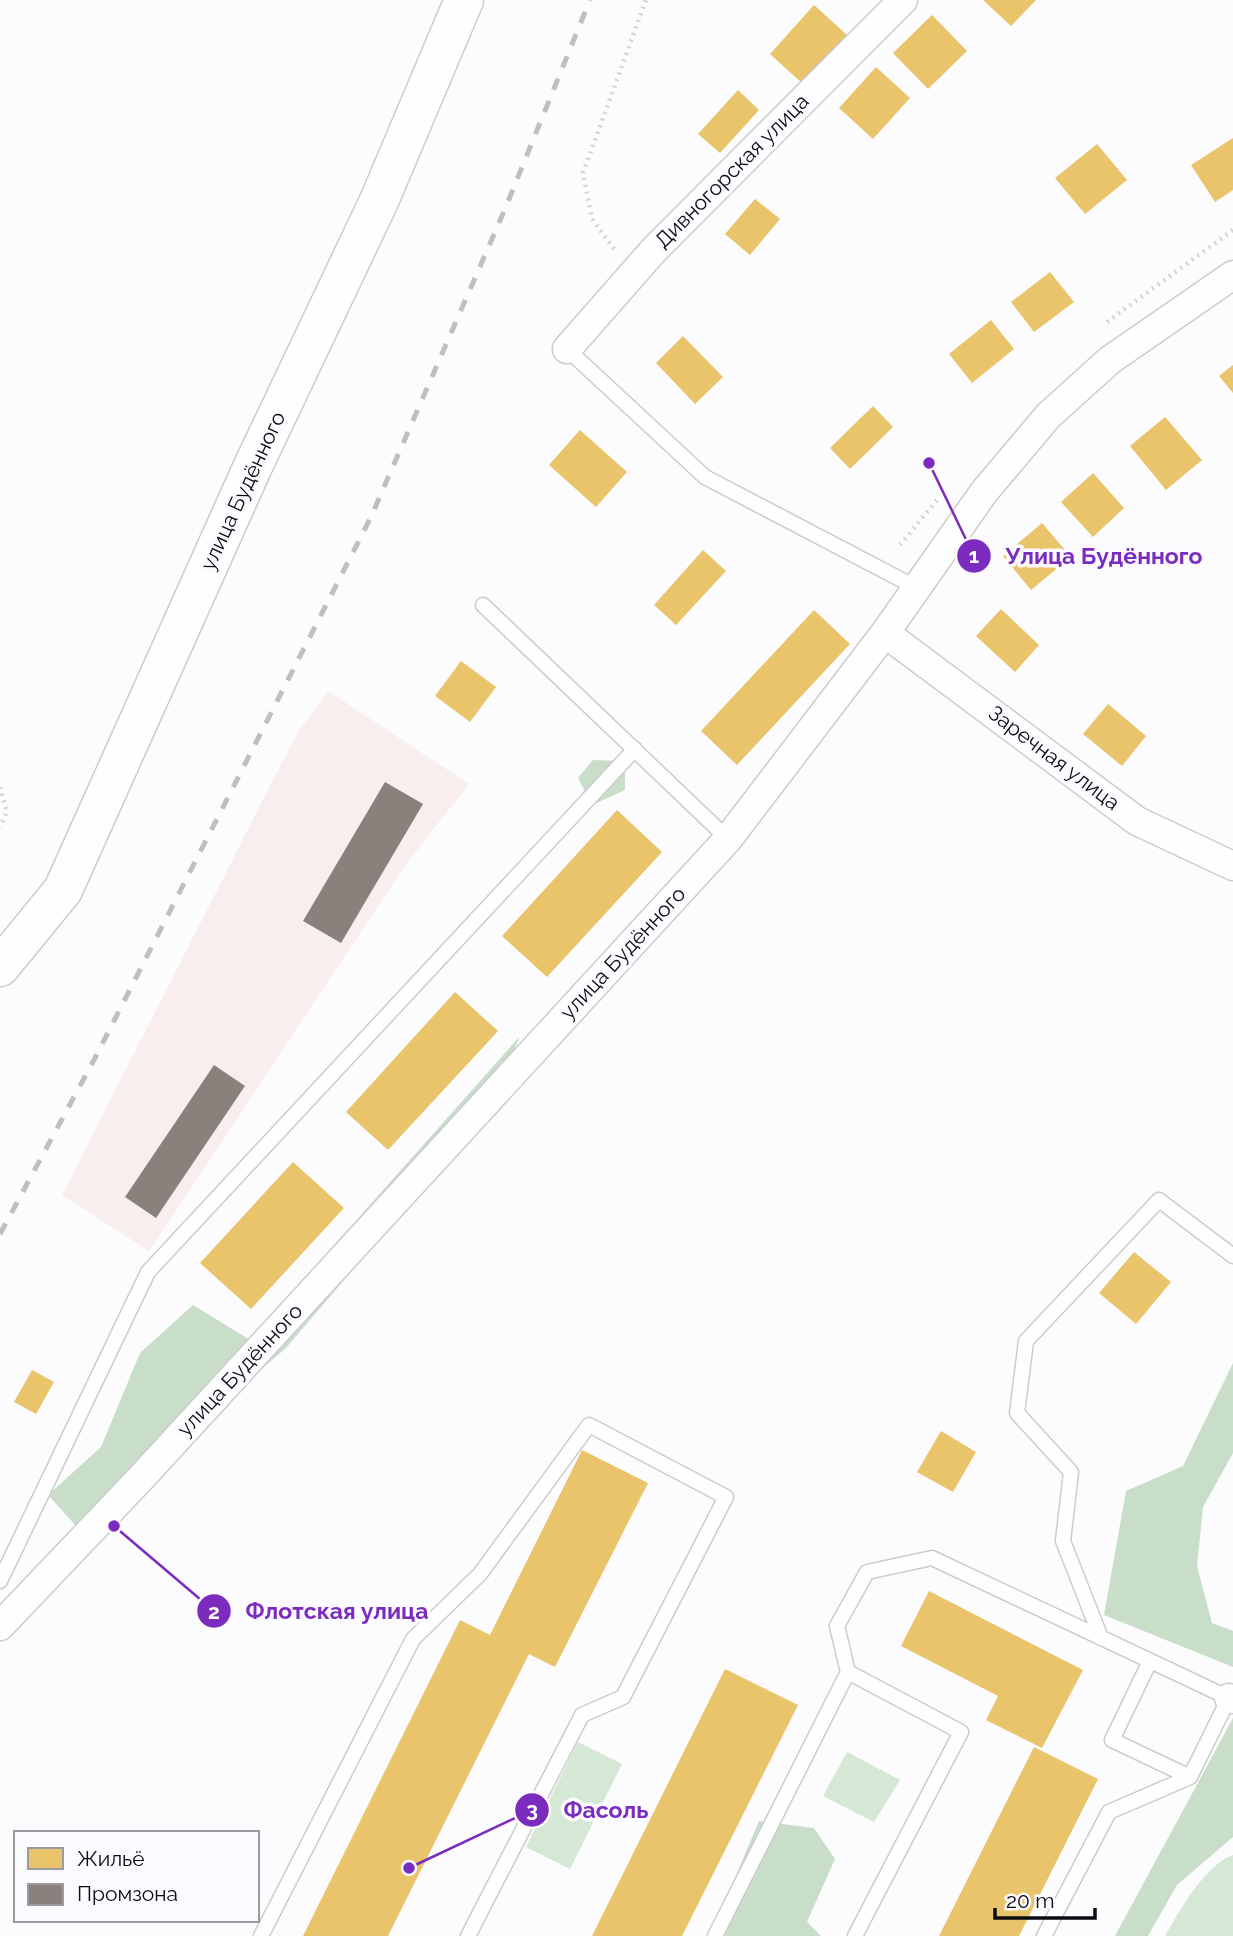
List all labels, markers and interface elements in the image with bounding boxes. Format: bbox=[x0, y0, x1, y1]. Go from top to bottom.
street label: Дивногорская улица bbox=[650, 89, 814, 253]
street label: улица Будённого bbox=[195, 407, 290, 574]
callout: Улица Будённого bbox=[956, 534, 1216, 578]
text: Улица Будённого bbox=[1005, 542, 1203, 569]
text: 1 bbox=[969, 543, 979, 568]
street label: Заречная улица bbox=[984, 700, 1125, 815]
street label: улица Будённого bbox=[555, 881, 691, 1024]
street label: улица Будённого bbox=[172, 1298, 308, 1441]
callout: Флотская улица bbox=[197, 1589, 443, 1633]
text: Флотская улица bbox=[246, 1597, 428, 1624]
text: 2 bbox=[208, 1599, 220, 1624]
callout: Фасоль bbox=[515, 1788, 663, 1832]
text: Фасоль bbox=[564, 1796, 648, 1823]
text: 3 bbox=[526, 1797, 538, 1822]
legend bbox=[14, 1831, 259, 1922]
text: Жильё bbox=[77, 1846, 145, 1871]
scale bar bbox=[995, 1876, 1095, 1920]
text: Промзона bbox=[77, 1881, 178, 1906]
text: 20 m bbox=[1006, 1888, 1054, 1913]

